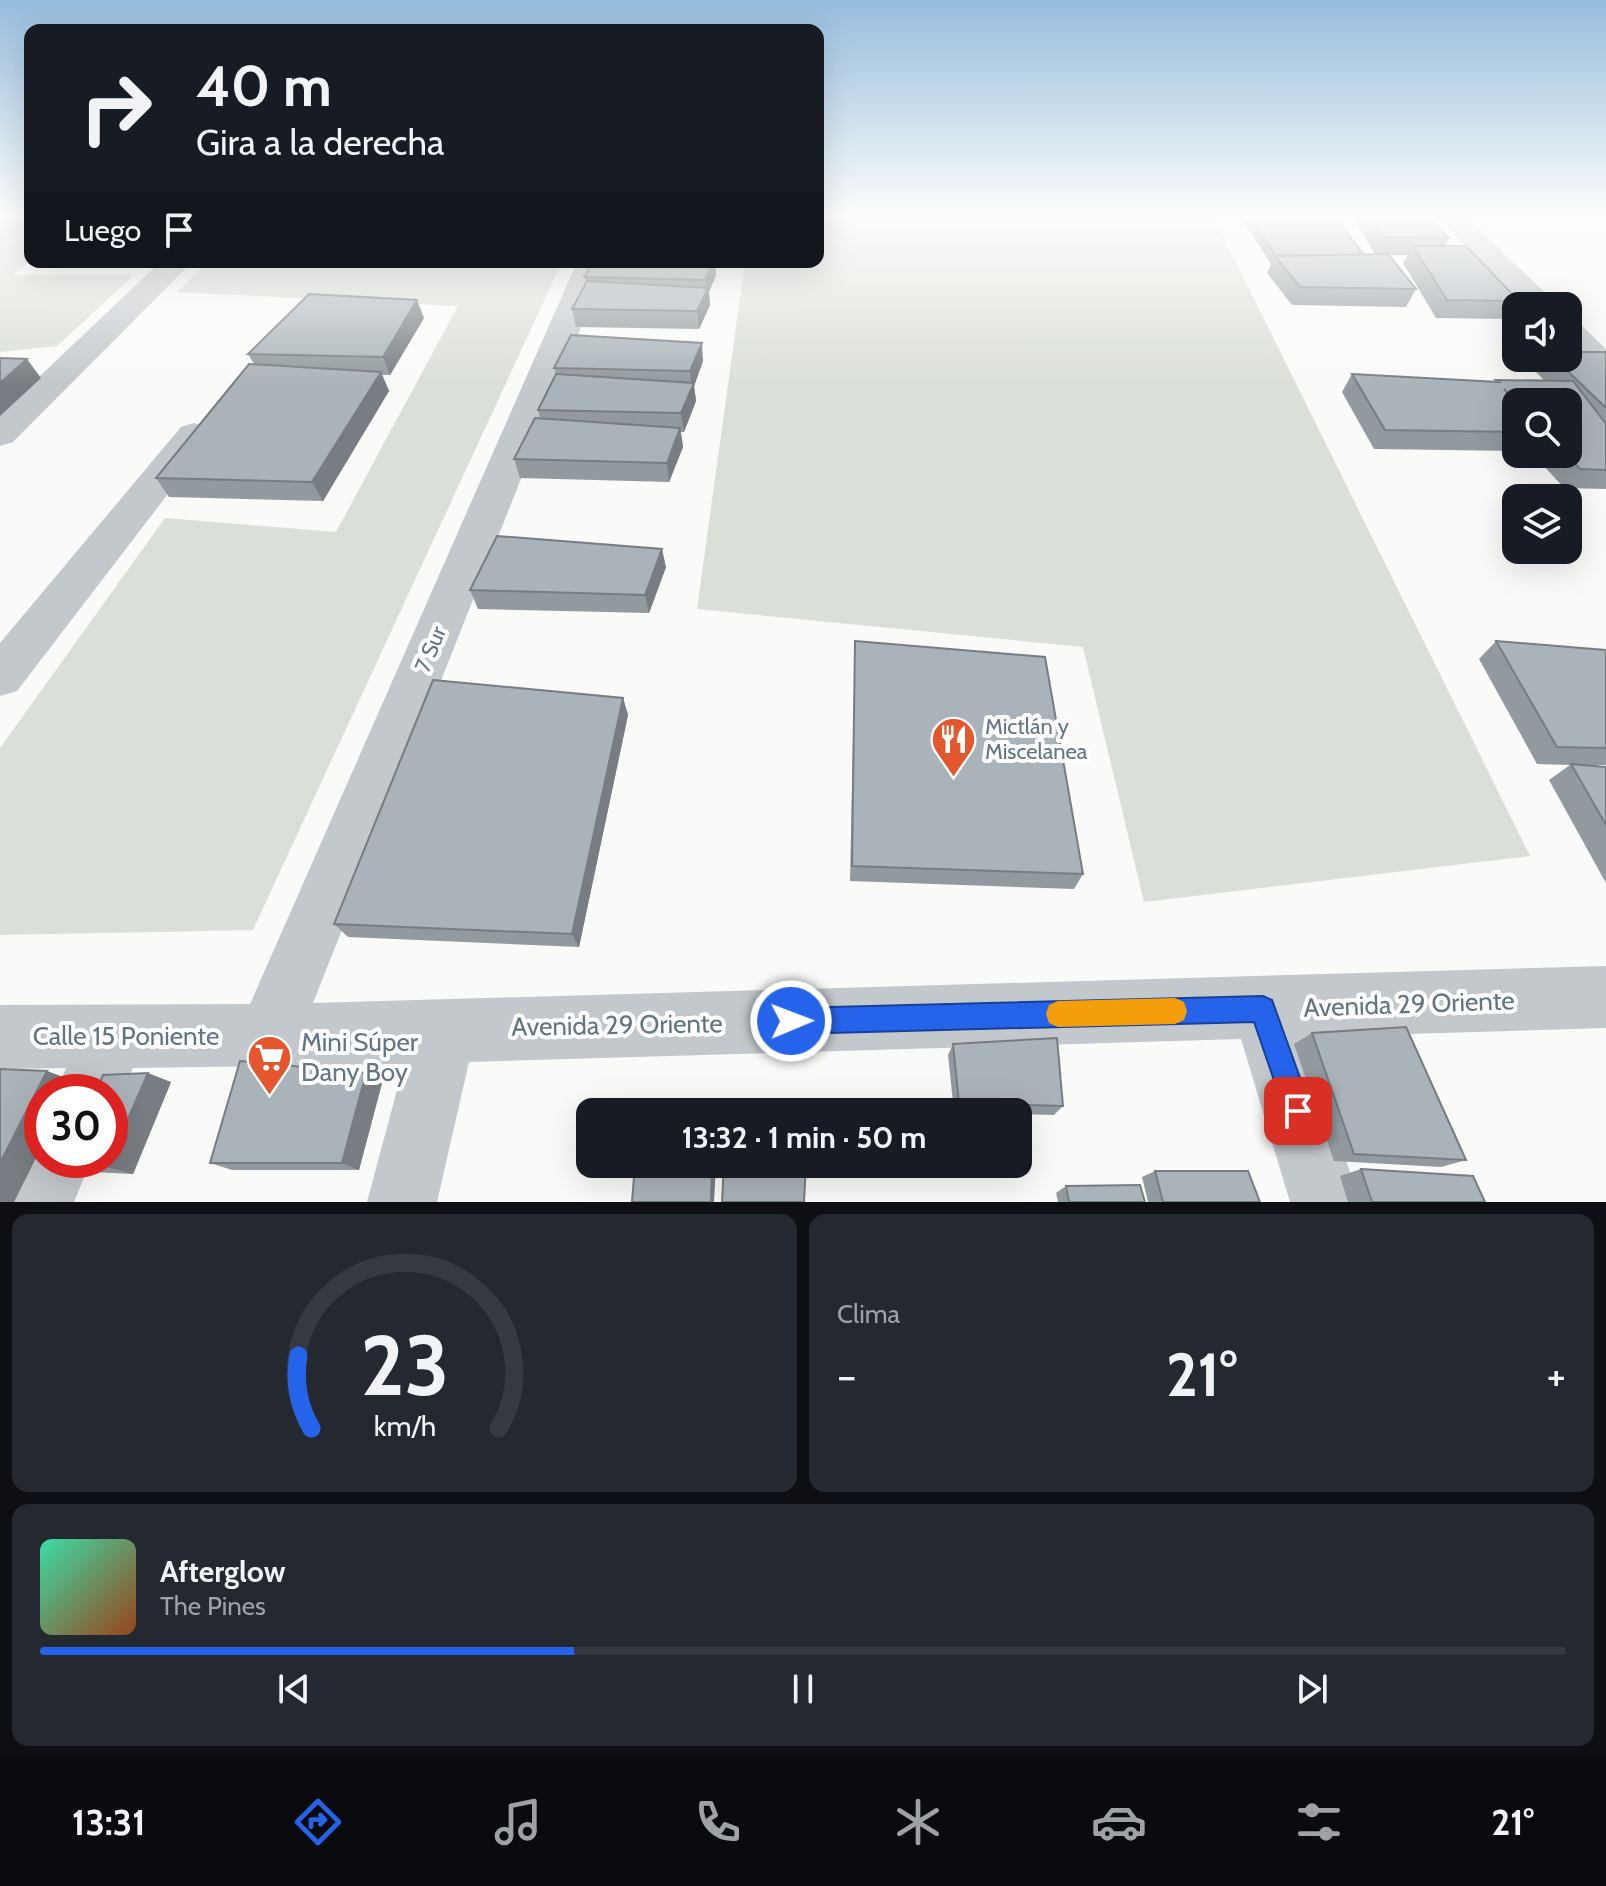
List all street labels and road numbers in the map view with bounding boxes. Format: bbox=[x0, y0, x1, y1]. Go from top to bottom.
street label: 7 Sur bbox=[409, 622, 452, 676]
street label: Avenida 29 Oriente bbox=[1303, 984, 1515, 1024]
street label: Avenida 29 Oriente bbox=[511, 1007, 723, 1043]
street label: Calle 15 Poniente bbox=[33, 1020, 219, 1052]

